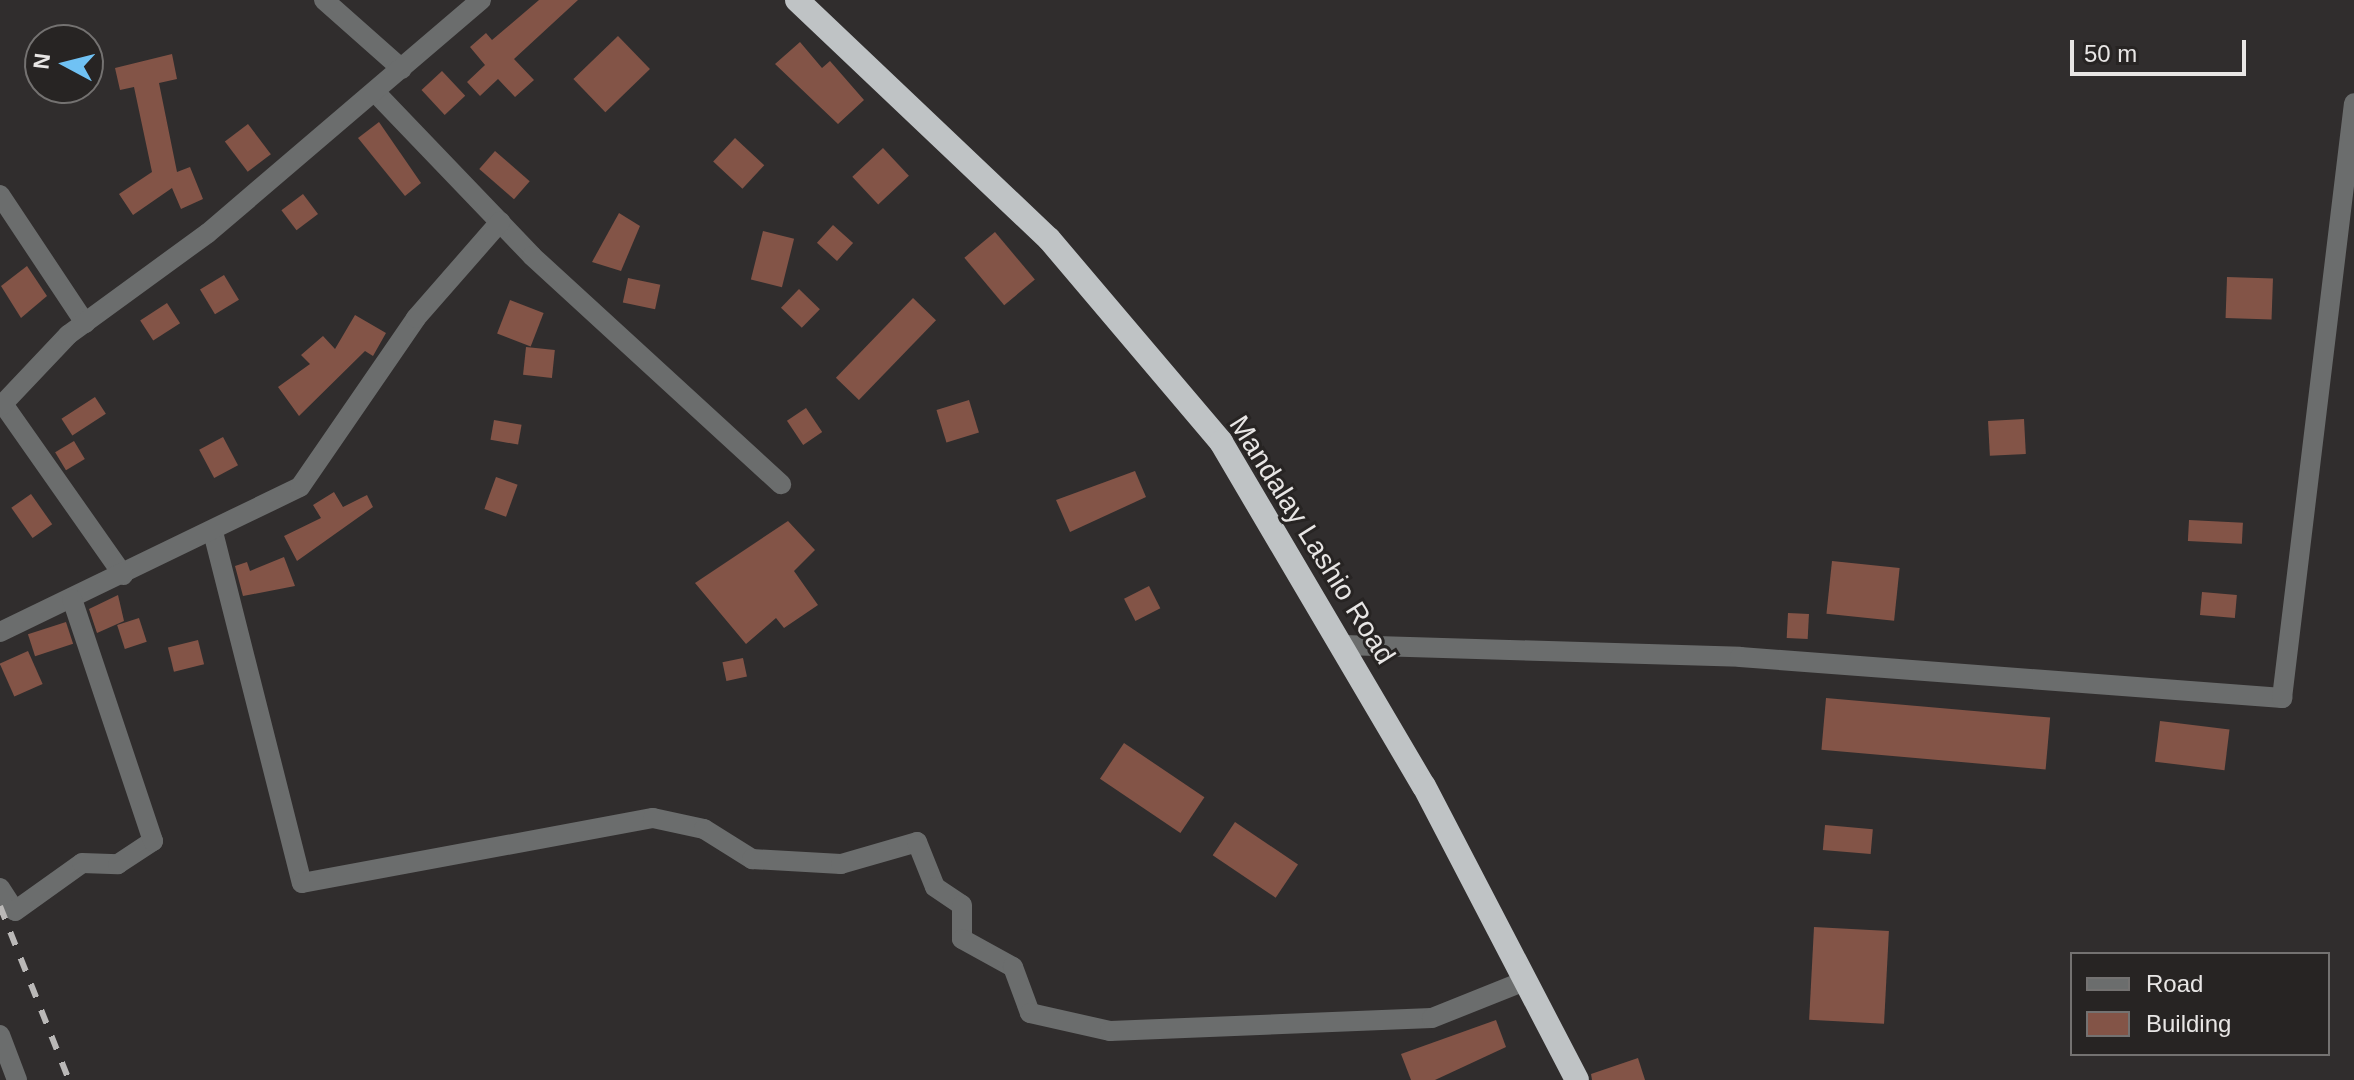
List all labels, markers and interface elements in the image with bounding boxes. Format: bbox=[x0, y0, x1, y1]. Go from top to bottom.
north arrow bbox=[24, 24, 104, 104]
scale bar bbox=[2074, 24, 2250, 74]
text: 50 m bbox=[2084, 40, 2137, 67]
text: N bbox=[28, 52, 55, 71]
street label: Mandalay Lashio Road bbox=[1222, 410, 1402, 670]
legend bbox=[2070, 952, 2330, 1056]
text: Road bbox=[2146, 970, 2203, 997]
text: Building bbox=[2146, 1010, 2231, 1037]

